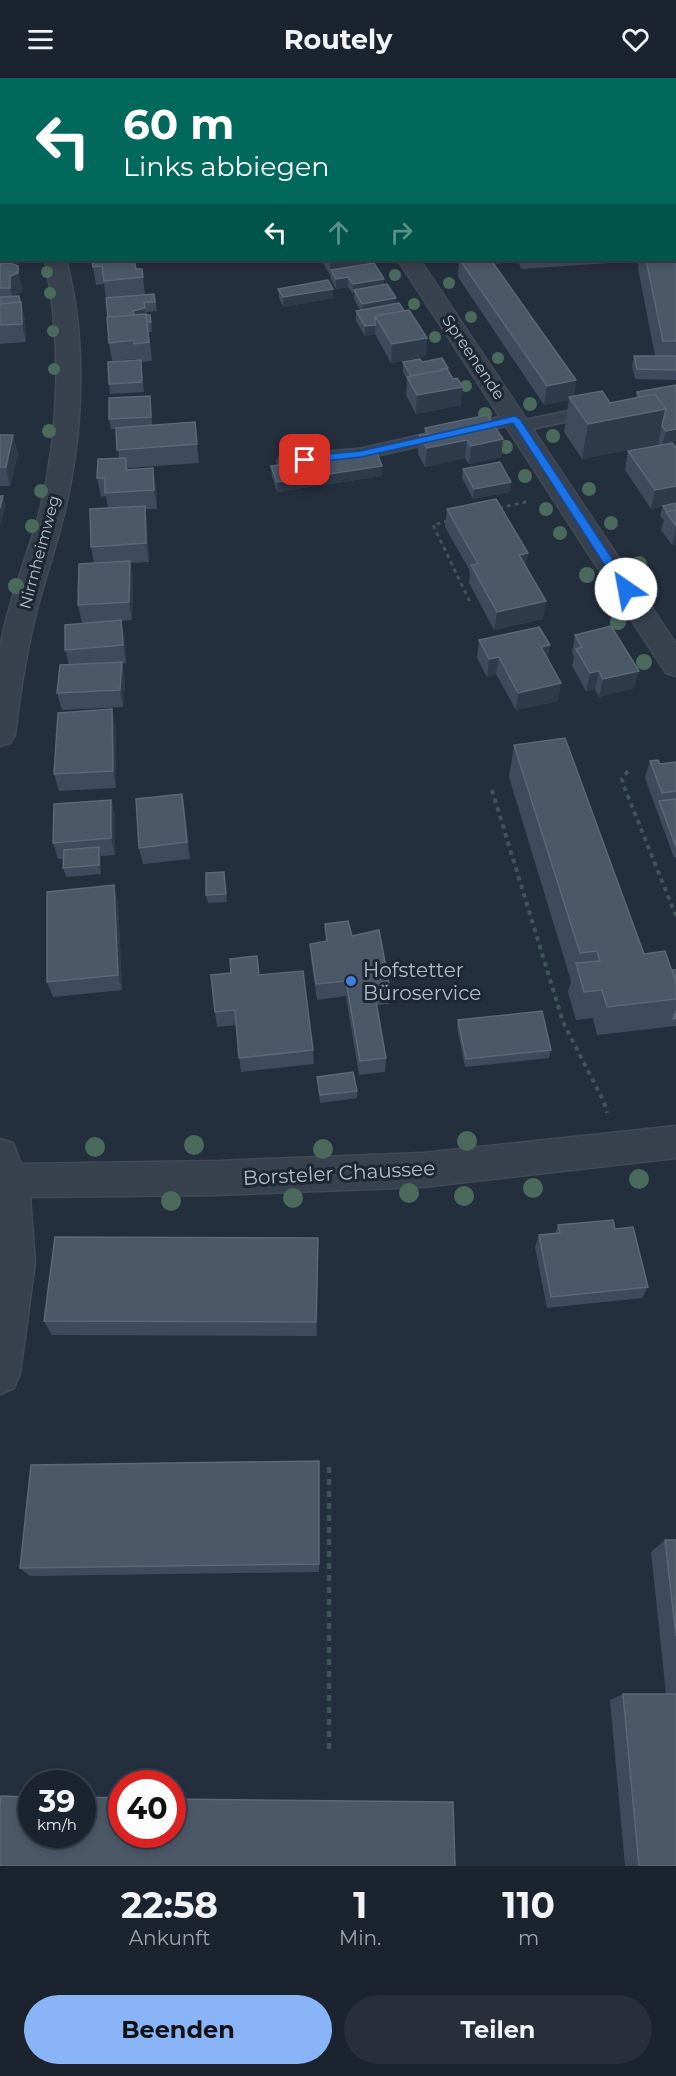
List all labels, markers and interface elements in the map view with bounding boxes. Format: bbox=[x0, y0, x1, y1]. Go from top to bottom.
icon: menu bbox=[24, 23, 57, 56]
text: Routely bbox=[284, 23, 392, 56]
icon: heart bbox=[619, 23, 652, 56]
text: 60 m bbox=[123, 98, 234, 150]
icon: left bbox=[24, 102, 102, 180]
text: Links abbiegen bbox=[123, 150, 330, 183]
icon: left bbox=[259, 216, 292, 249]
icon: ahead bbox=[322, 216, 355, 249]
icon: right bbox=[385, 216, 418, 249]
street label: Spreenende bbox=[438, 311, 509, 403]
pin bbox=[279, 434, 330, 485]
icon: arrive bbox=[288, 443, 321, 476]
street label: Nirrnheimweg bbox=[15, 493, 64, 611]
position arrow bbox=[594, 557, 658, 621]
place label: Hofstetter Büroservice bbox=[363, 958, 481, 1005]
marker: Hofstetter Büroservice bbox=[344, 974, 358, 988]
street label: Borsteler Chaussee bbox=[242, 1156, 436, 1190]
speed limit sign: 40 bbox=[108, 1770, 186, 1848]
text: 39 bbox=[39, 1783, 75, 1820]
text: km/h bbox=[37, 1815, 77, 1834]
text: 22:58 bbox=[121, 1883, 218, 1927]
text: 1 bbox=[353, 1883, 367, 1927]
text: 110 bbox=[502, 1883, 555, 1927]
text: Ankunft bbox=[129, 1926, 210, 1950]
text: Min. bbox=[339, 1926, 381, 1950]
text: m bbox=[518, 1926, 539, 1950]
button: Beenden bbox=[24, 1995, 332, 2064]
button: Teilen bbox=[344, 1995, 652, 2064]

